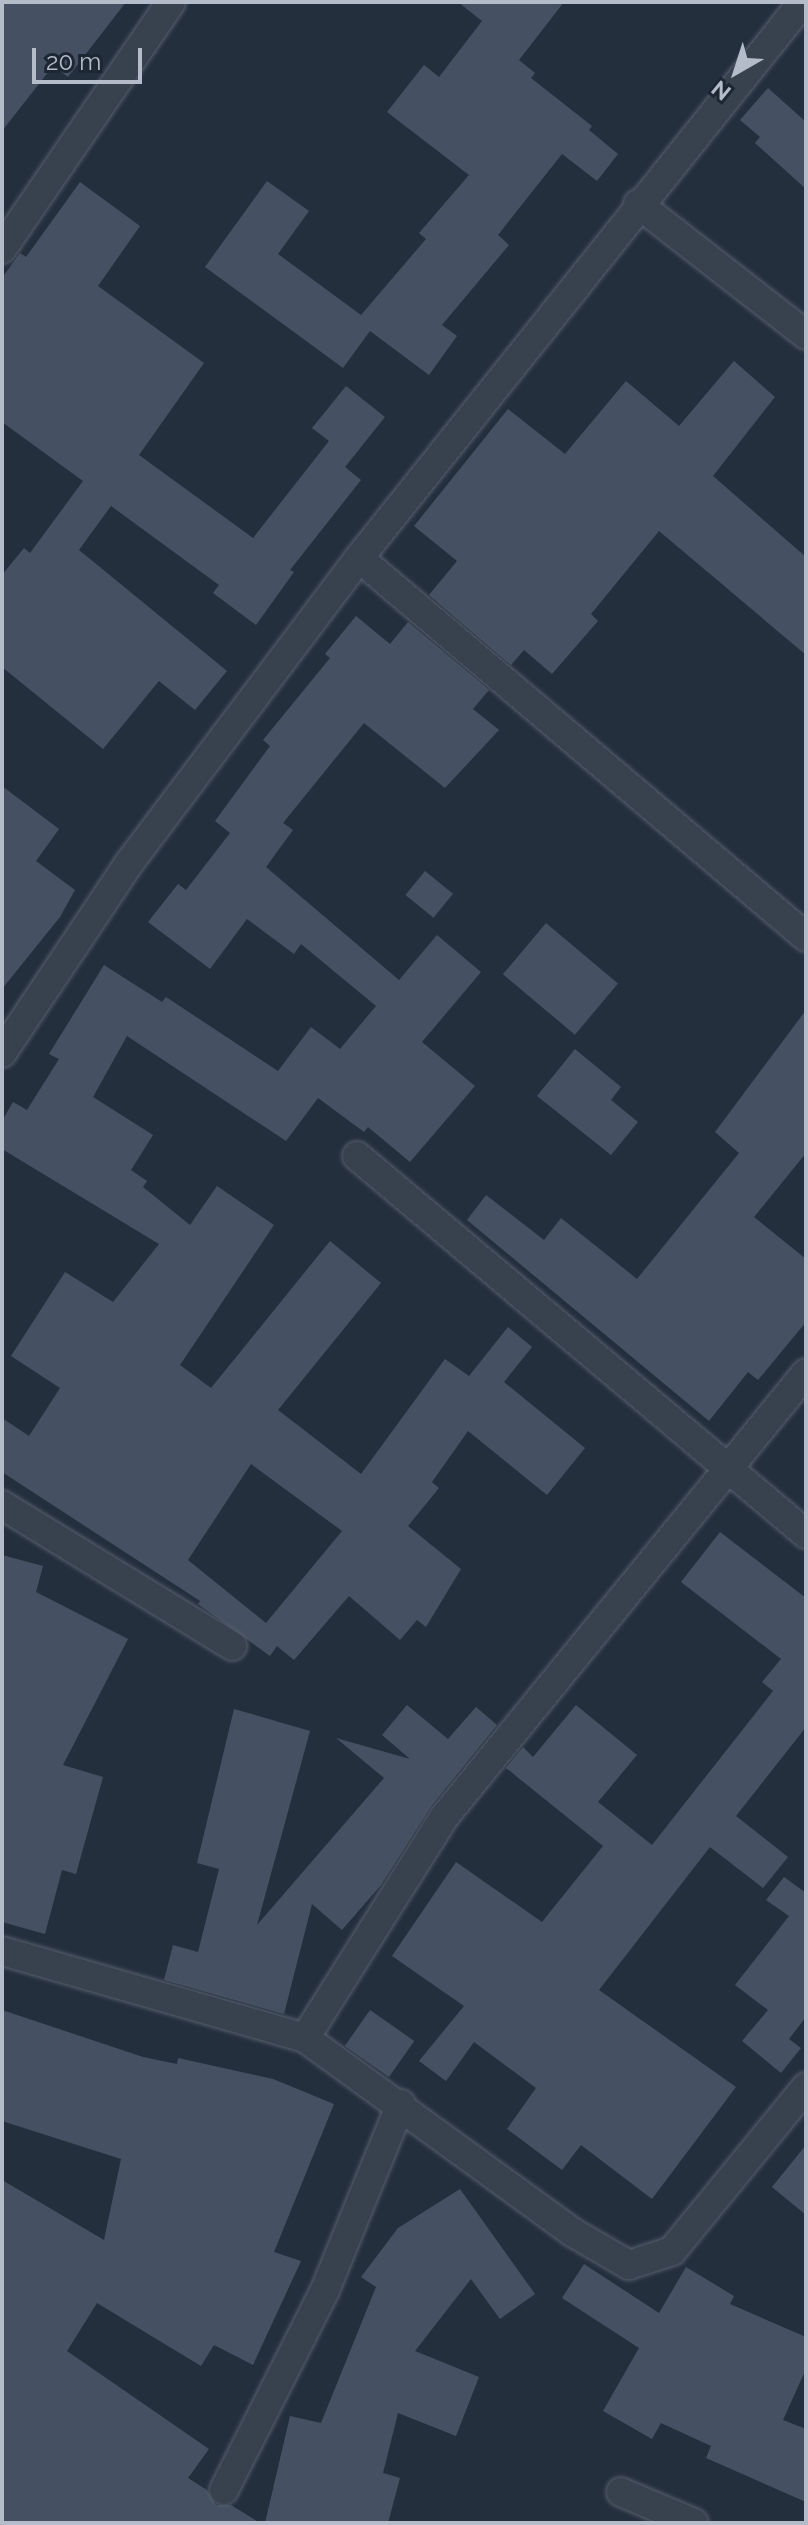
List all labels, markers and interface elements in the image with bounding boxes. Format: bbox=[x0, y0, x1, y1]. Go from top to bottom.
scale bar bbox=[36, 32, 146, 82]
north arrow bbox=[696, 32, 776, 112]
text: 20 m bbox=[46, 47, 101, 76]
text: N bbox=[706, 75, 736, 106]

